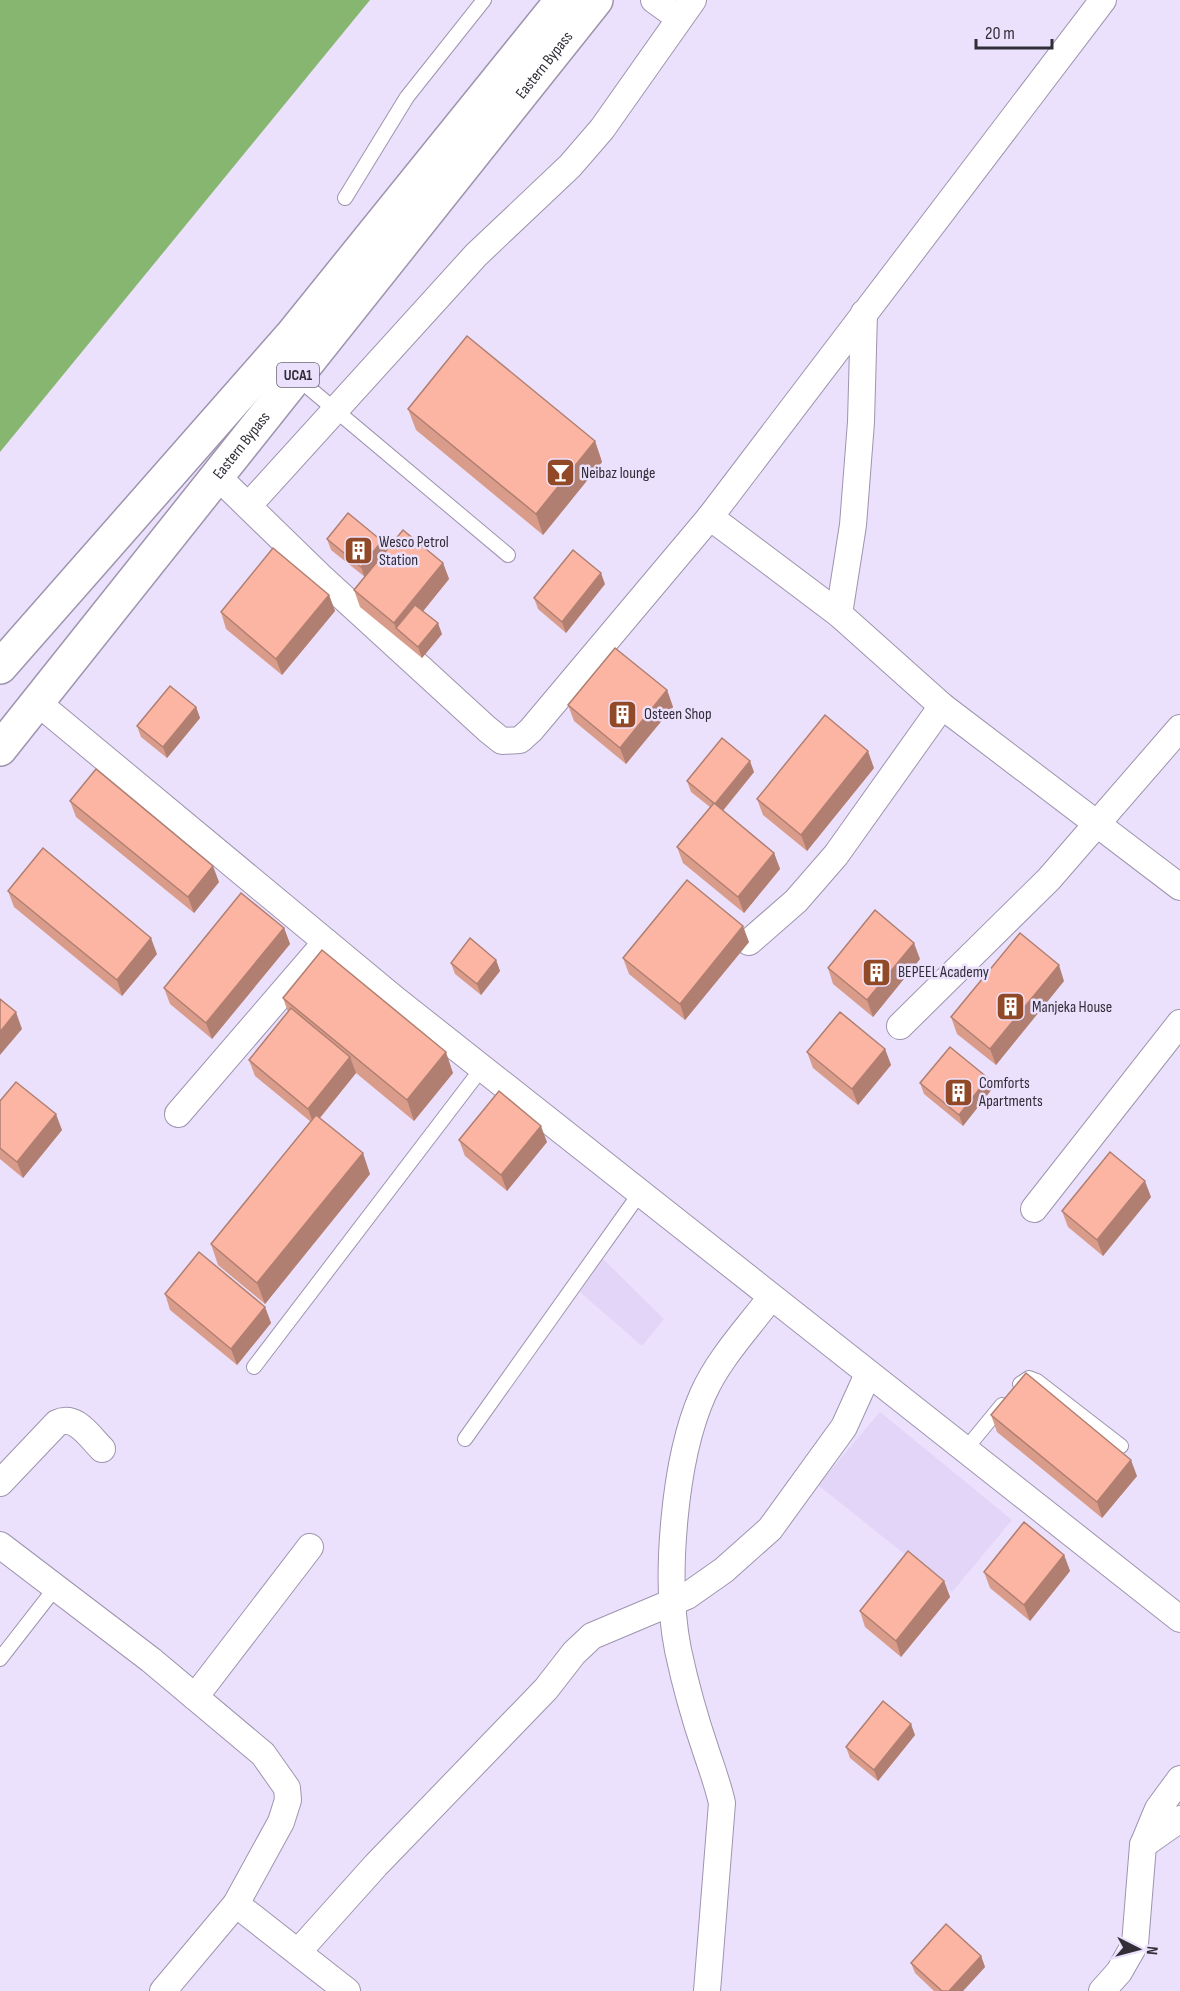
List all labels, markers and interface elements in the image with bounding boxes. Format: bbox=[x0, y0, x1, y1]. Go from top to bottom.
scale bar bbox=[976, 12, 1052, 50]
text: 20 m bbox=[985, 23, 1015, 44]
street label: Eastern Bypass bbox=[512, 27, 577, 103]
road number: UCA1 bbox=[277, 363, 319, 387]
street label: Eastern Bypass bbox=[209, 408, 274, 483]
bar icon: Neibaz lounge bbox=[544, 457, 576, 489]
place label: Neibaz lounge bbox=[581, 464, 656, 483]
place label: Wesco Petrol Station bbox=[379, 533, 449, 570]
building icon: Wesco Petrol Station bbox=[342, 535, 374, 567]
building icon: Osteen Shop bbox=[607, 698, 639, 730]
place label: Osteen Shop bbox=[644, 705, 712, 724]
building icon: BEPEEL Academy bbox=[861, 956, 893, 988]
place label: BEPEEL Academy bbox=[898, 963, 989, 982]
building icon: Manjeka House bbox=[995, 991, 1027, 1023]
place label: Manjeka House bbox=[1032, 998, 1112, 1017]
place label: Comforts Apartments bbox=[978, 1074, 1043, 1111]
building icon: Comforts Apartments bbox=[942, 1076, 974, 1108]
north arrow bbox=[1108, 1919, 1168, 1979]
text: N bbox=[1142, 1945, 1161, 1956]

